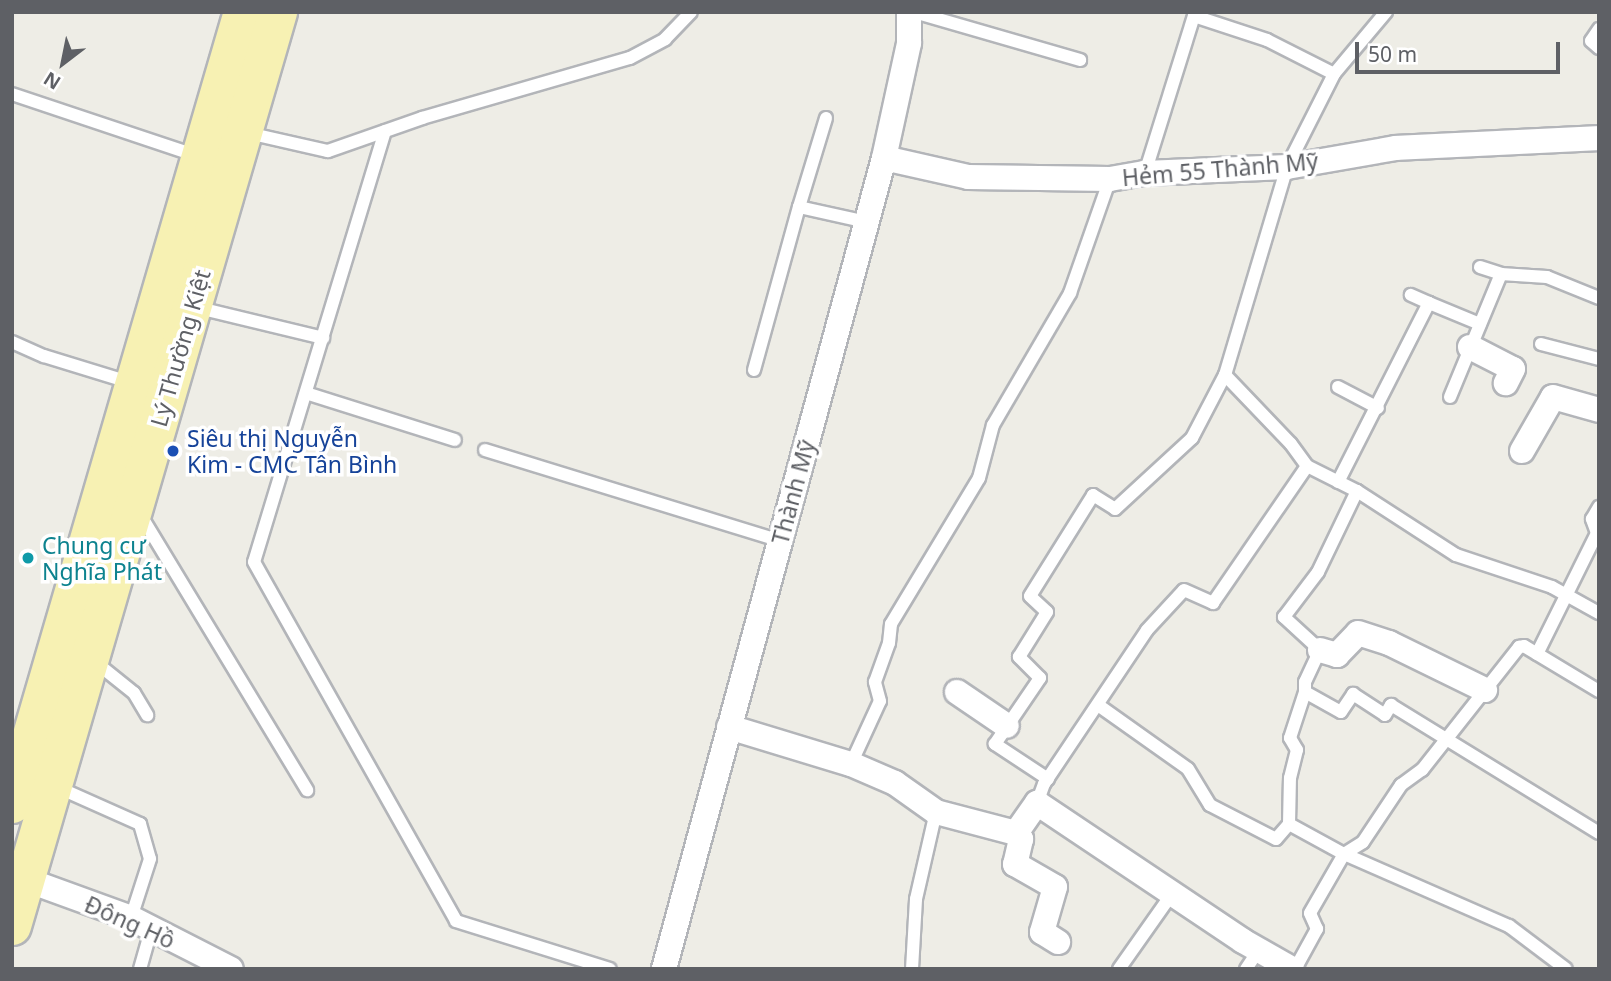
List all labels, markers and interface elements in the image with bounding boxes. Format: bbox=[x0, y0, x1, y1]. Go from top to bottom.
north arrow bbox=[28, 28, 98, 98]
scale bar bbox=[1359, 28, 1564, 72]
text: 50 m bbox=[1368, 40, 1417, 68]
text: N bbox=[38, 66, 65, 96]
street label: Hẻm 55 Thành Mỹ bbox=[1121, 147, 1319, 191]
street label: Lý Thường Kiệt bbox=[144, 266, 216, 430]
place label: Siêu thị Nguyễn Kim - CMC Tân Bình bbox=[187, 424, 397, 478]
street label: Thành Mỹ bbox=[766, 437, 820, 547]
marker: Siêu thị Nguyễn Kim - CMC Tân Bình bbox=[165, 443, 181, 459]
place label: Chung cư Nghĩa Phát bbox=[42, 531, 162, 585]
marker: Chung cư Nghĩa Phát bbox=[20, 550, 36, 566]
street label: Đông Hồ bbox=[81, 890, 179, 954]

